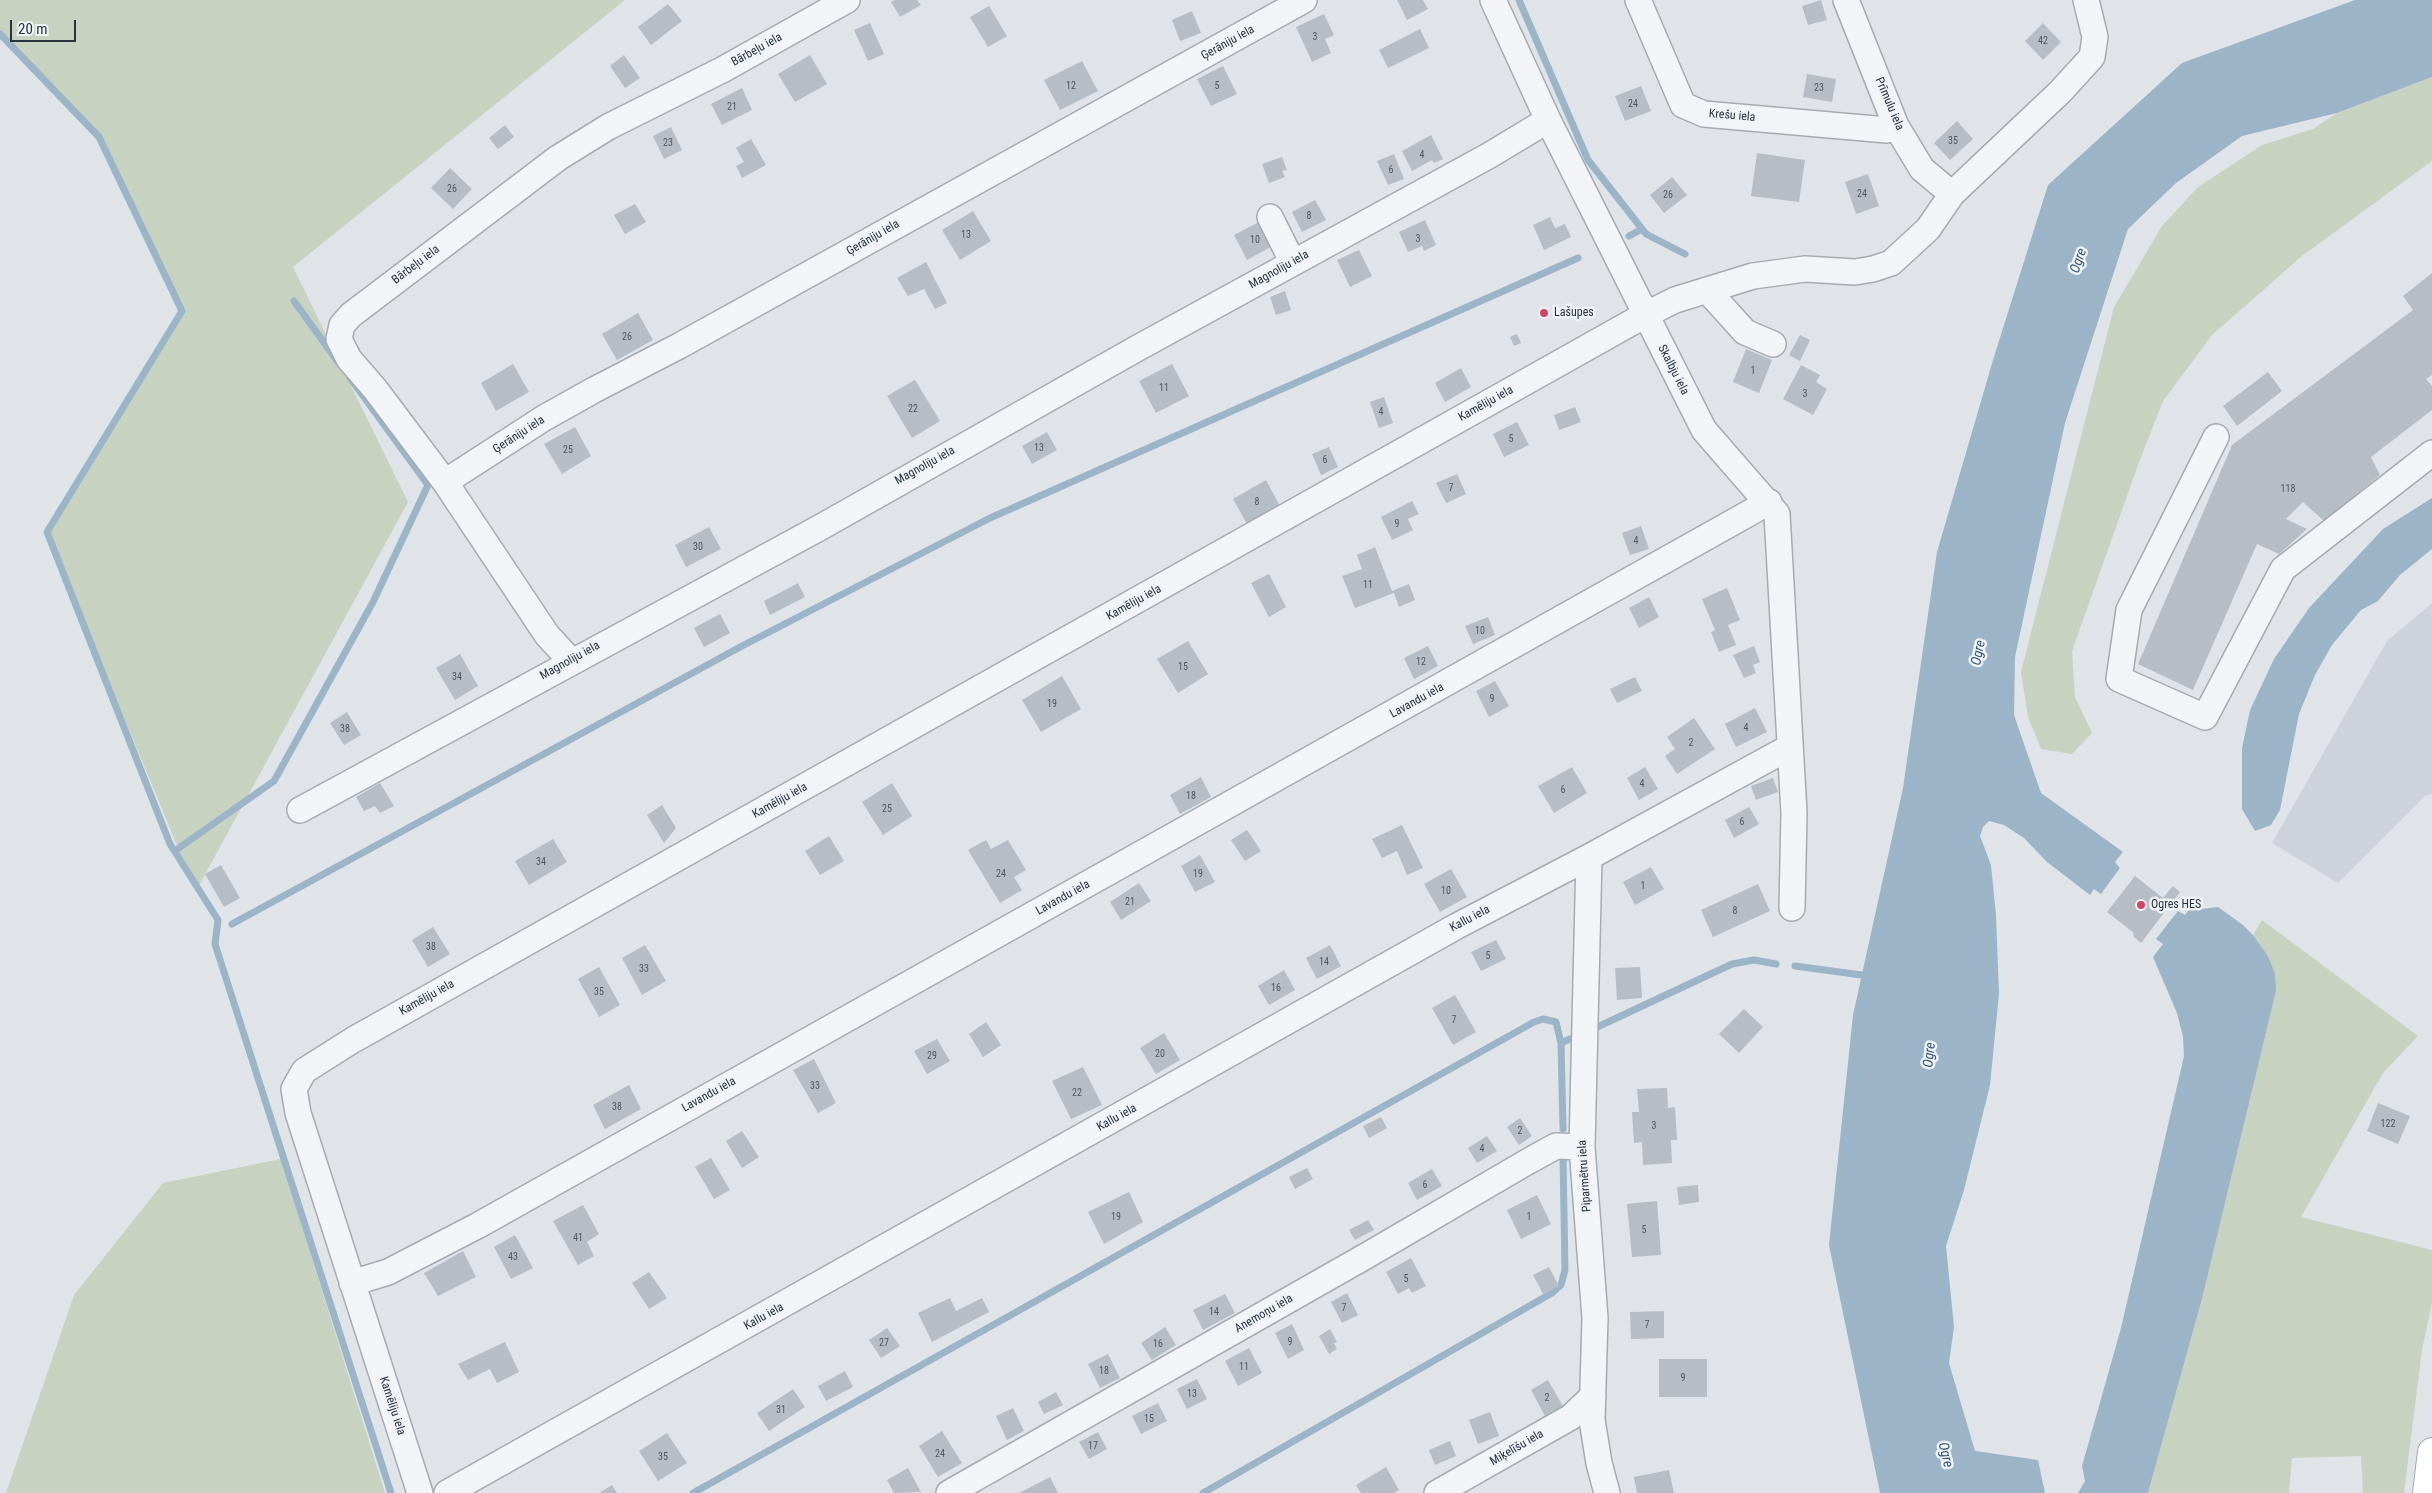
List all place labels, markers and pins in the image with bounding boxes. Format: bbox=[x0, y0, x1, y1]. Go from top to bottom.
place label: Lašupes bbox=[1554, 306, 1594, 320]
marker: Lašupes bbox=[1538, 307, 1550, 319]
place label: Ogres HES bbox=[2151, 898, 2201, 912]
marker: Ogres HES bbox=[2135, 899, 2147, 911]

